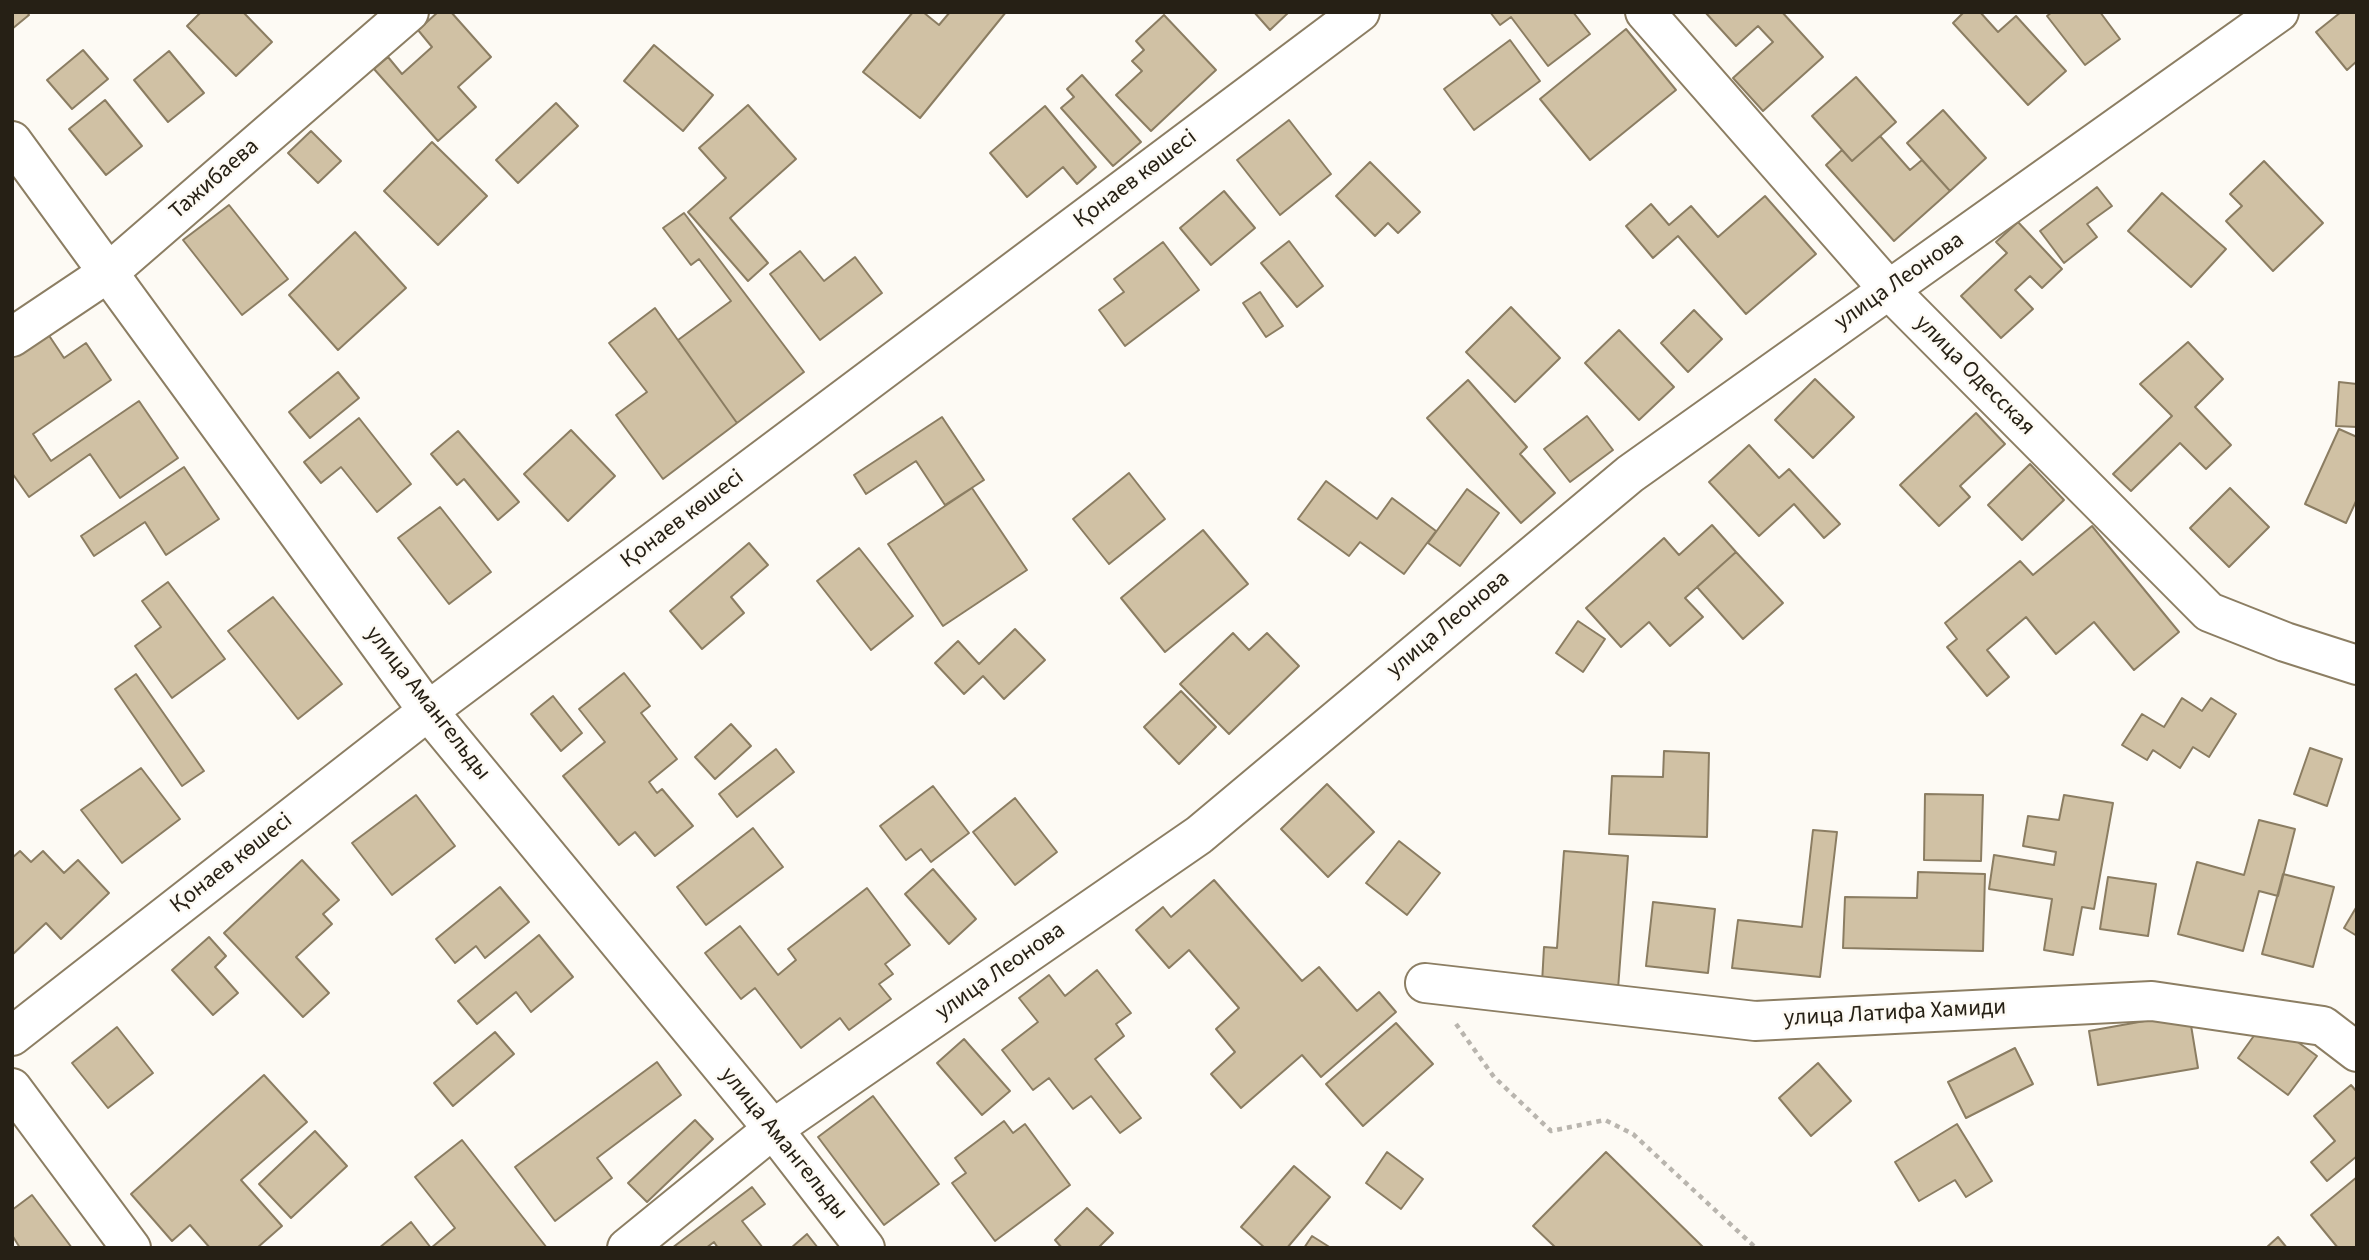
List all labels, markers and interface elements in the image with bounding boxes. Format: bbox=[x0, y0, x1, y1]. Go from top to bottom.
street label: Қонаев көшесі bbox=[1069, 125, 1203, 235]
street label: Тажибаева bbox=[165, 134, 265, 226]
street label: улица Леонова bbox=[1830, 227, 1970, 337]
street label: улица Одесская bbox=[1908, 310, 2040, 442]
street label: Қонаев көшесі bbox=[616, 465, 750, 575]
street label: улица Леонова bbox=[1382, 566, 1516, 684]
street label: улица Амангельды bbox=[358, 622, 496, 786]
street label: Қонаев көшесі bbox=[165, 808, 299, 920]
street label: улица Леонова bbox=[931, 917, 1071, 1027]
street label: улица Латифа Хамиди bbox=[1783, 994, 2007, 1034]
street label: улица Амангельды bbox=[713, 1062, 853, 1226]

